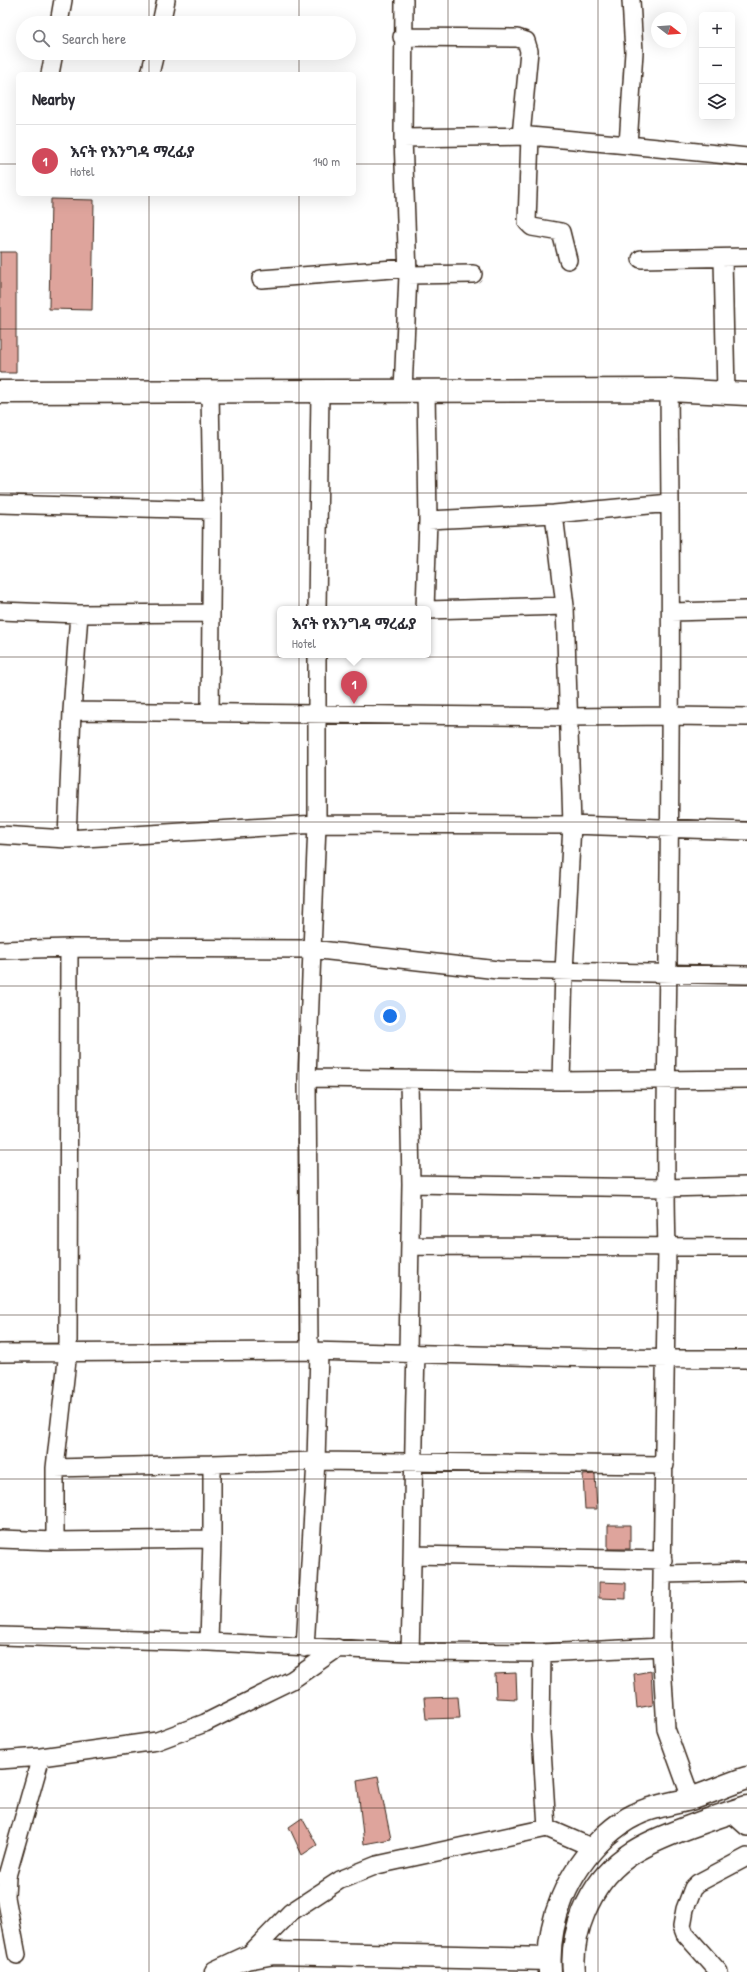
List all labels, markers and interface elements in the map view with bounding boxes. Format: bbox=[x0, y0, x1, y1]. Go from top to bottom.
north arrow bbox=[651, 12, 687, 48]
map controls bbox=[699, 12, 735, 120]
button: + bbox=[699, 12, 735, 48]
search box bbox=[16, 16, 356, 60]
icon: search bbox=[30, 27, 52, 49]
text: Search here bbox=[62, 28, 126, 49]
button: − bbox=[699, 48, 735, 84]
button: layers bbox=[699, 84, 735, 120]
text: Nearby bbox=[32, 87, 75, 110]
text: እናት የእንግዳ ማረፊያ bbox=[70, 141, 195, 162]
text: 1 bbox=[43, 152, 47, 170]
text: 140 m bbox=[313, 152, 340, 170]
text: Hotel bbox=[70, 162, 94, 180]
popup bbox=[277, 606, 431, 658]
text: እናት የእንግዳ ማረፊያ bbox=[292, 613, 416, 634]
text: Hotel bbox=[292, 634, 316, 652]
pin: 1 bbox=[341, 671, 367, 704]
your location bbox=[380, 1006, 400, 1026]

